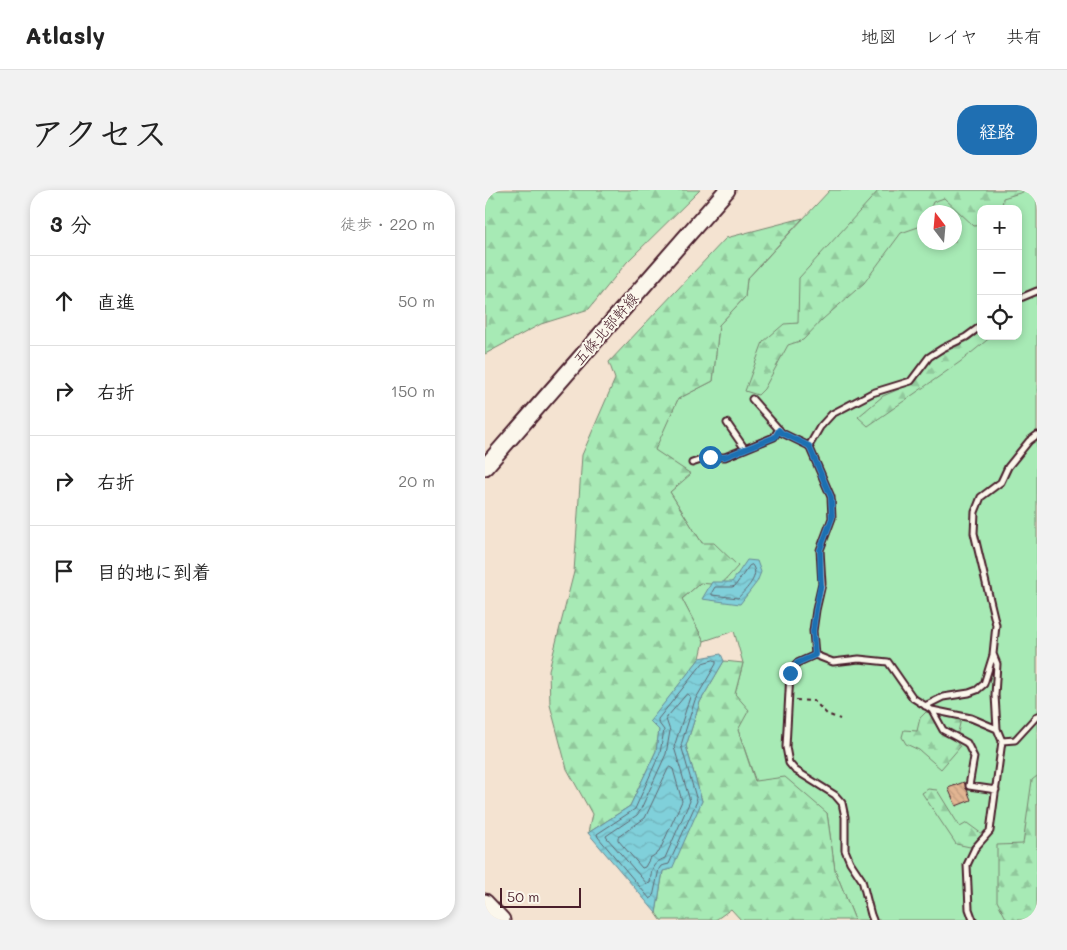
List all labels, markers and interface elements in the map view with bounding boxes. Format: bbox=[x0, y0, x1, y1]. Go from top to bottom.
text: Atlasly bbox=[25, 19, 105, 50]
text: 地図 bbox=[861, 24, 897, 48]
text: レイヤ bbox=[925, 24, 978, 48]
text: 共有 bbox=[1006, 24, 1042, 48]
button: 経路 bbox=[957, 105, 1037, 155]
text: アクセス bbox=[30, 109, 168, 155]
north arrow bbox=[917, 205, 962, 250]
map controls bbox=[977, 205, 1022, 340]
button: + bbox=[977, 205, 1022, 250]
text: 3 分 bbox=[50, 210, 91, 237]
text: 徒歩 · 220 m bbox=[340, 213, 435, 234]
button: − bbox=[977, 250, 1022, 295]
icon: ahead bbox=[50, 287, 78, 315]
street label: 五條北部幹線 bbox=[568, 288, 642, 369]
text: 直進 bbox=[97, 289, 135, 314]
text: 50 m bbox=[398, 290, 435, 311]
button: locate bbox=[977, 295, 1022, 340]
icon: right bbox=[50, 377, 78, 405]
text: 右折 bbox=[97, 379, 135, 404]
text: 150 m bbox=[391, 380, 435, 401]
route start bbox=[699, 446, 722, 469]
icon: right bbox=[50, 467, 78, 495]
text: 右折 bbox=[97, 469, 135, 494]
text: 20 m bbox=[398, 470, 435, 491]
icon: arrive bbox=[50, 557, 78, 585]
text: 目的地に到着 bbox=[97, 559, 211, 584]
route end bbox=[779, 662, 802, 685]
scale bar bbox=[500, 885, 581, 908]
text: 50 m bbox=[507, 887, 539, 906]

